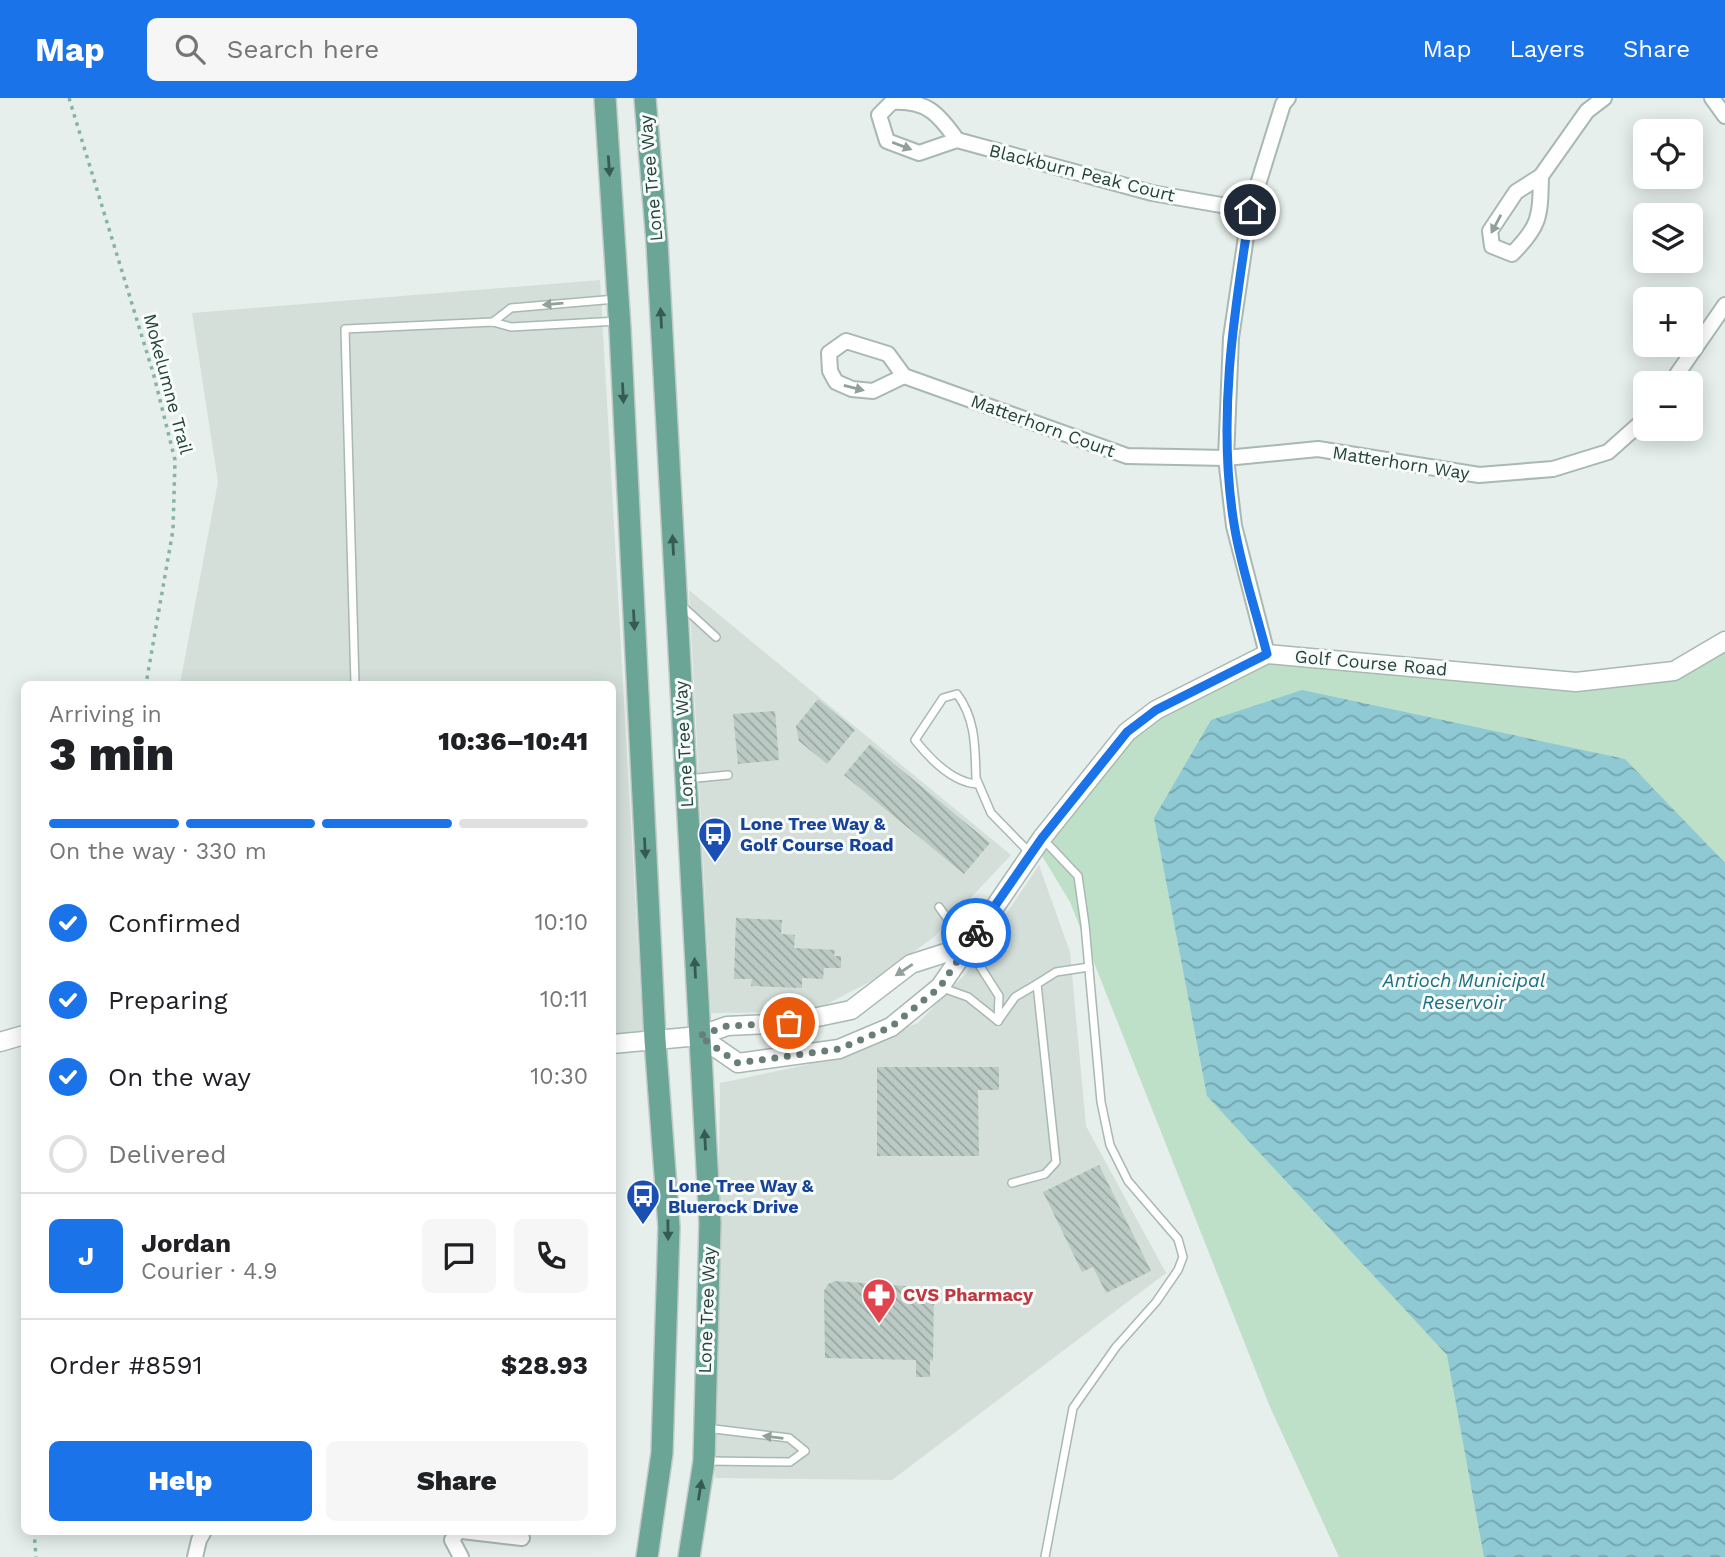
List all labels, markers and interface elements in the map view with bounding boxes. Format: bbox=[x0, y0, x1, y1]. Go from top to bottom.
search box bbox=[147, 18, 637, 81]
text: Map bbox=[35, 30, 105, 69]
icon: search bbox=[171, 30, 209, 68]
text: Search here bbox=[227, 34, 379, 64]
text: Map bbox=[1423, 35, 1471, 63]
text: Layers bbox=[1509, 35, 1585, 63]
text: Share bbox=[1623, 35, 1690, 63]
street label: Lone Tree Way bbox=[634, 113, 667, 242]
map controls bbox=[1633, 119, 1703, 441]
button: locate bbox=[1633, 119, 1703, 189]
street label: Blackburn Peak Court bbox=[987, 139, 1178, 206]
one-way arrow bbox=[891, 141, 912, 152]
one-way arrow bbox=[604, 155, 615, 177]
pin bbox=[1220, 180, 1280, 240]
icon: home bbox=[1231, 191, 1269, 229]
button: layers bbox=[1633, 203, 1703, 273]
one-way arrow bbox=[1490, 215, 1502, 235]
button: + bbox=[1633, 287, 1703, 357]
one-way arrow bbox=[542, 299, 564, 310]
one-way arrow bbox=[656, 307, 667, 329]
street label: Mokelumne Trail bbox=[140, 311, 197, 457]
button: − bbox=[1633, 371, 1703, 441]
one-way arrow bbox=[617, 382, 628, 404]
one-way arrow bbox=[843, 383, 865, 394]
street label: Matterhorn Court bbox=[968, 390, 1119, 462]
street label: Matterhorn Way bbox=[1331, 441, 1472, 484]
one-way arrow bbox=[668, 534, 679, 556]
one-way arrow bbox=[629, 610, 640, 632]
street label: Golf Course Road bbox=[1294, 645, 1448, 680]
street label: Lone Tree Way bbox=[670, 679, 697, 808]
text: Arriving in bbox=[49, 701, 162, 728]
text: 10:36–10:41 bbox=[438, 726, 588, 756]
text: 3 min bbox=[49, 727, 174, 781]
place label: Lone Tree Way & Golf Course Road bbox=[740, 813, 894, 855]
bus stop icon: Lone Tree Way & Golf Course Road bbox=[696, 815, 734, 864]
one-way arrow bbox=[640, 837, 651, 859]
text: On the way · 330 m bbox=[49, 838, 267, 865]
courier bbox=[941, 898, 1011, 968]
icon: check bbox=[49, 904, 87, 942]
text: Confirmed bbox=[108, 908, 241, 938]
text: 10:10 bbox=[535, 909, 588, 936]
icon: bike bbox=[957, 914, 995, 952]
one-way arrow bbox=[690, 957, 701, 979]
one-way arrow bbox=[895, 963, 913, 977]
water label: Antioch Municipal Reservoir bbox=[1381, 969, 1546, 1014]
icon: check bbox=[49, 981, 87, 1019]
text: Preparing bbox=[108, 985, 228, 1015]
text: 10:11 bbox=[540, 986, 588, 1013]
pin bbox=[759, 993, 819, 1053]
icon: bag bbox=[770, 1004, 808, 1042]
icon: check bbox=[49, 1058, 87, 1096]
text: On the way bbox=[108, 1062, 251, 1092]
text: 10:30 bbox=[530, 1063, 588, 1090]
one-way arrow bbox=[699, 1129, 710, 1151]
text: Delivered bbox=[108, 1139, 227, 1169]
place label: Lone Tree Way & Bluerock Drive bbox=[668, 1175, 814, 1217]
bus stop icon: Lone Tree Way & Bluerock Drive bbox=[624, 1177, 662, 1226]
button: chat bbox=[422, 1219, 496, 1293]
button: phone bbox=[514, 1219, 588, 1293]
one-way arrow bbox=[662, 1219, 674, 1241]
text: Jordan bbox=[141, 1228, 231, 1258]
text: J bbox=[78, 1241, 94, 1271]
street label: Lone Tree Way bbox=[694, 1245, 719, 1374]
text: Courier · 4.9 bbox=[141, 1258, 277, 1285]
pharmacy icon: CVS Pharmacy bbox=[860, 1276, 898, 1325]
place label: CVS Pharmacy bbox=[903, 1284, 1034, 1305]
text: Order #8591 bbox=[49, 1350, 203, 1380]
text: $28.93 bbox=[501, 1350, 588, 1380]
one-way arrow bbox=[762, 1431, 784, 1442]
button: Help bbox=[49, 1441, 312, 1521]
button: Share bbox=[326, 1441, 588, 1521]
one-way arrow bbox=[694, 1478, 705, 1500]

